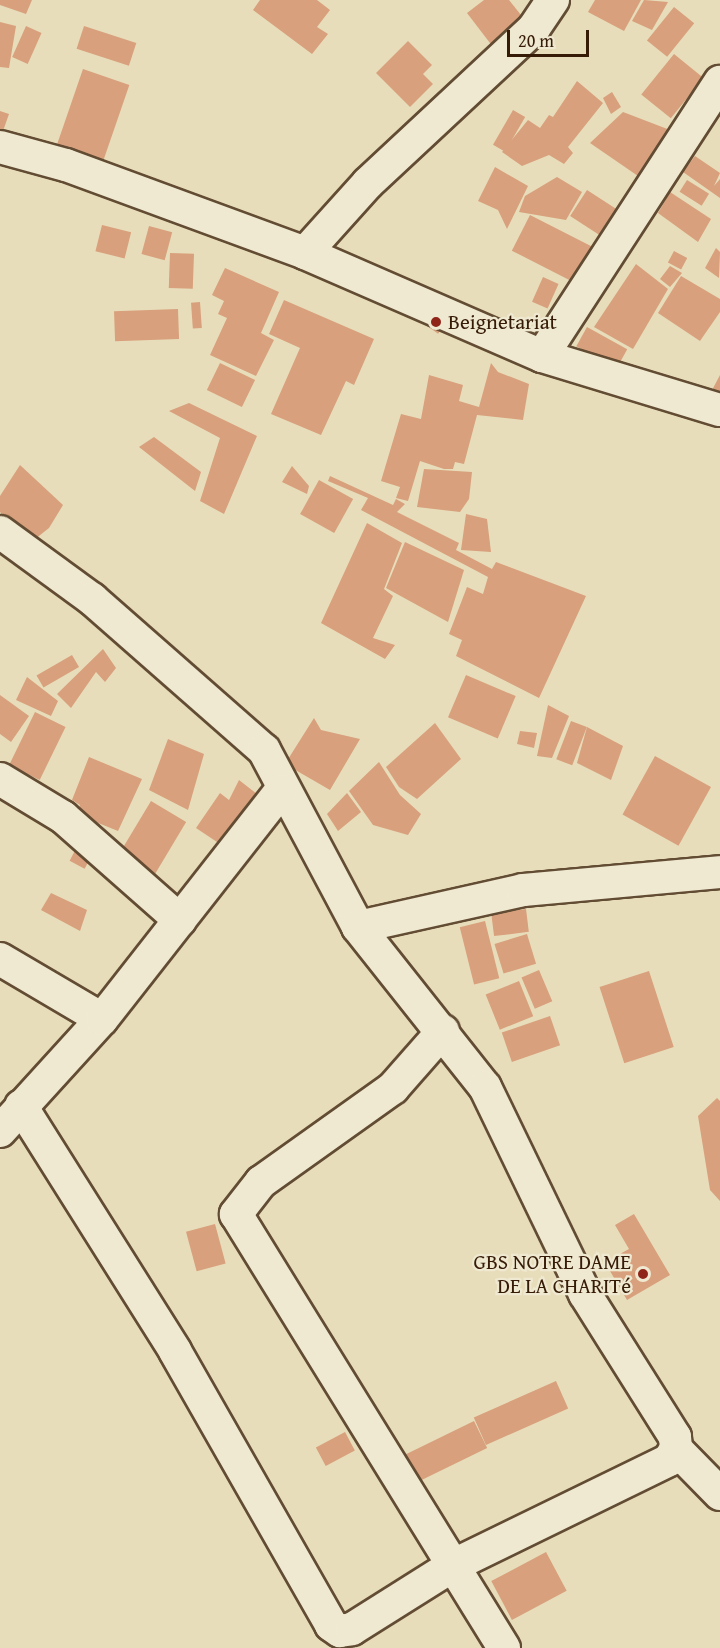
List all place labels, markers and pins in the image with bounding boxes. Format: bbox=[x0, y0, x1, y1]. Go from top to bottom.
place label: Beignetariat bbox=[448, 309, 557, 335]
marker: Beignetariat bbox=[429, 315, 443, 329]
place label: GBS NOTRE DAME DE LA CHARITé bbox=[474, 1249, 631, 1299]
marker: GBS NOTRE DAME DE LA CHARITé bbox=[636, 1267, 650, 1281]

